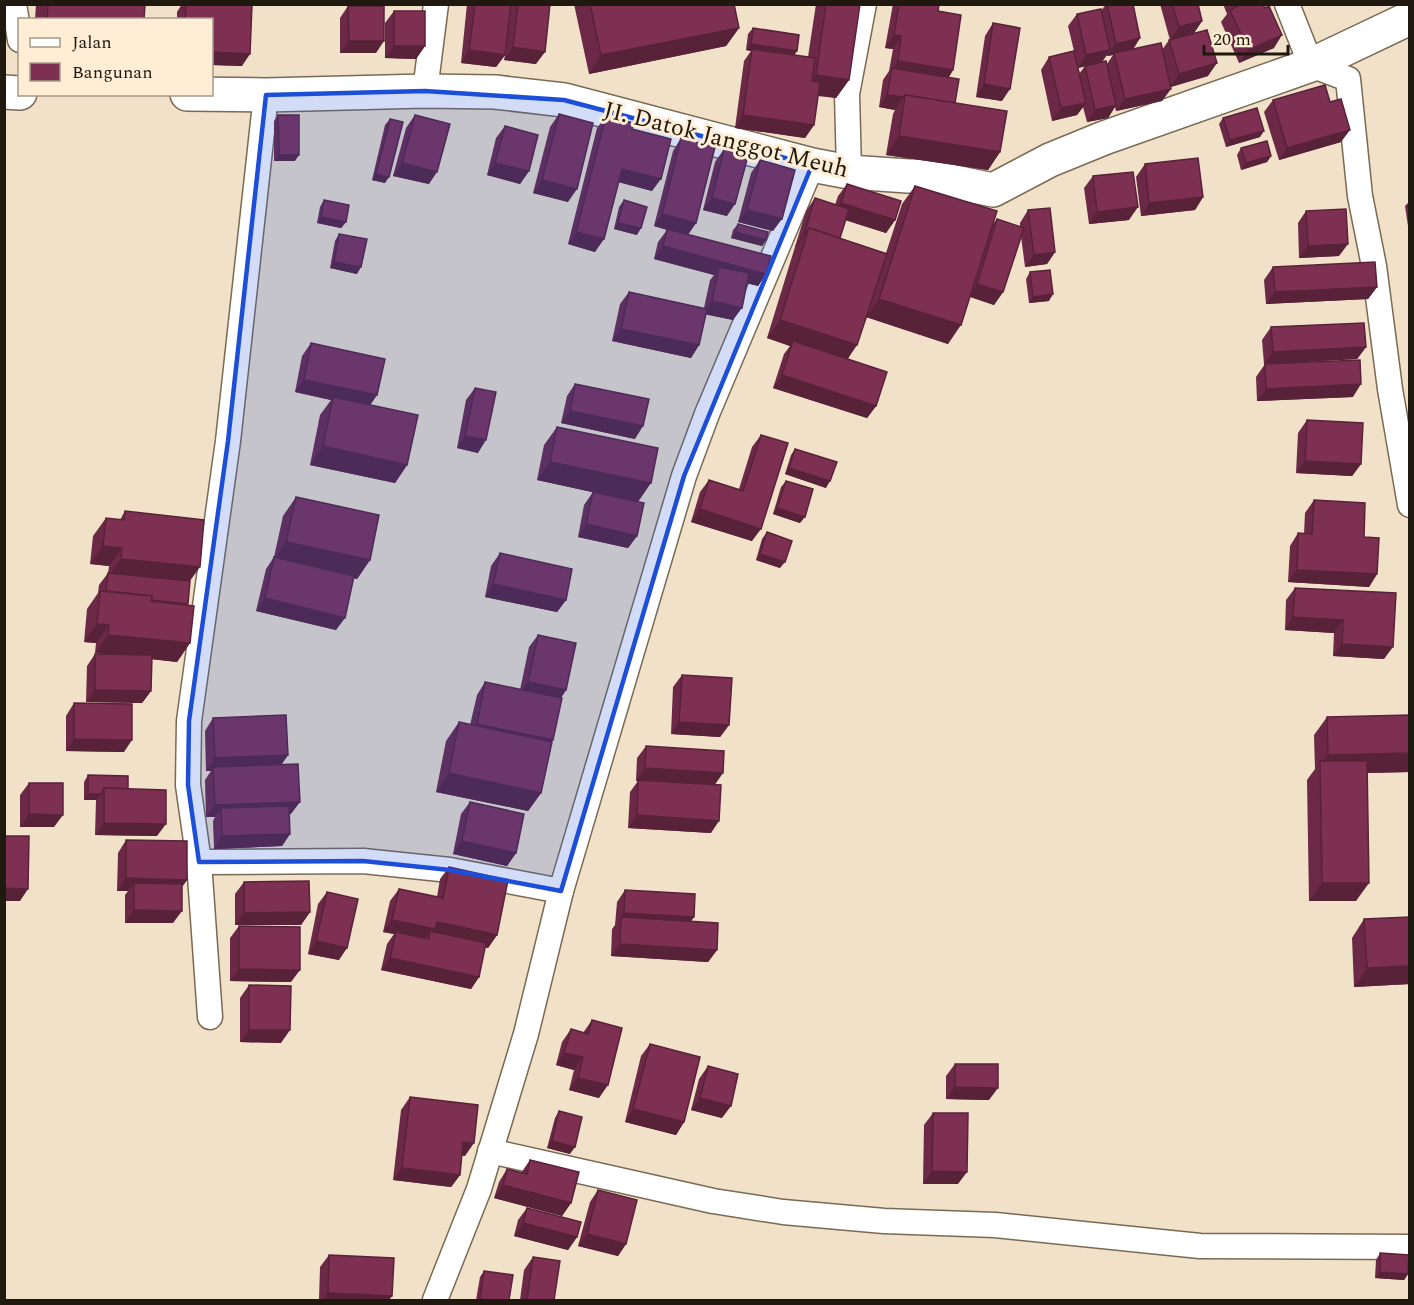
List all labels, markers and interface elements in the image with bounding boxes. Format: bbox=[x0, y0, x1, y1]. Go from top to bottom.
legend bbox=[18, 18, 213, 96]
scale bar bbox=[1204, 18, 1288, 56]
text: 20 m bbox=[1213, 26, 1251, 53]
text: Jalan bbox=[72, 29, 112, 56]
text: Bangunan bbox=[72, 59, 153, 86]
street label: JI. Datok Janggot Meuh bbox=[600, 92, 852, 188]

